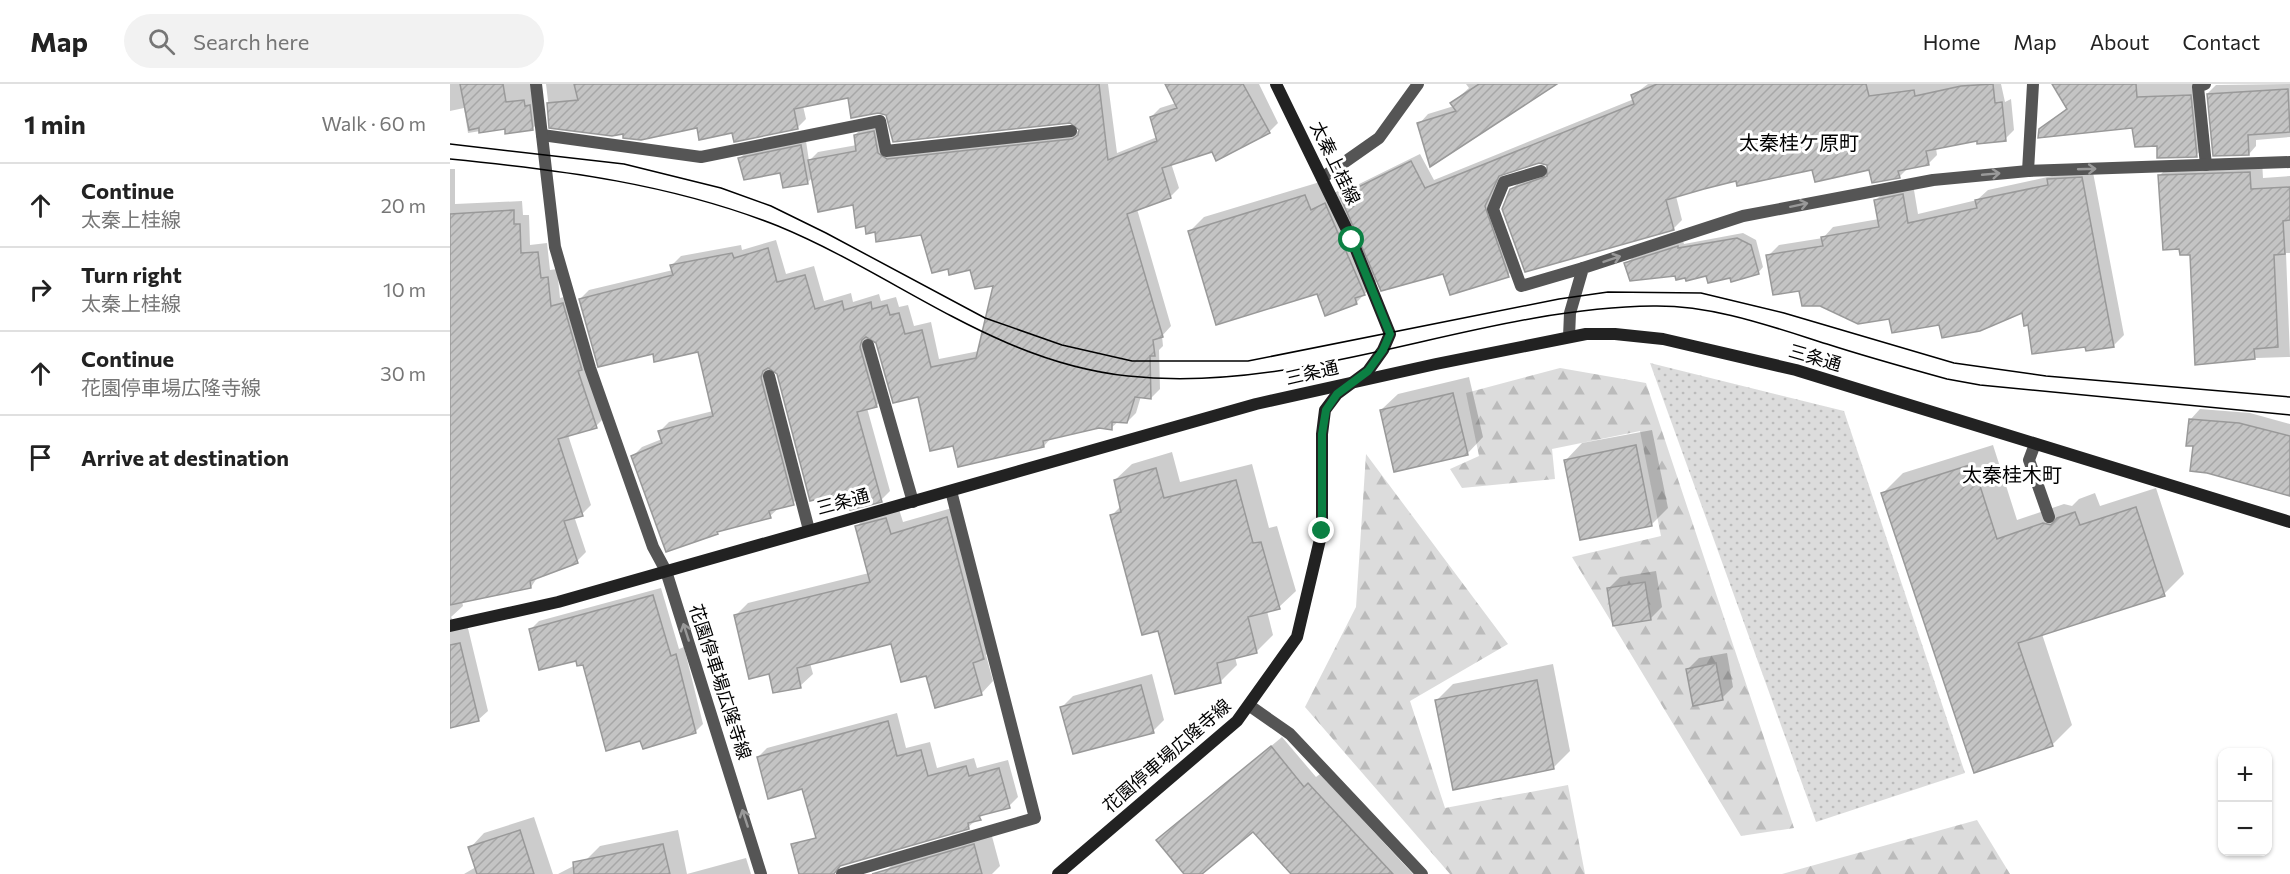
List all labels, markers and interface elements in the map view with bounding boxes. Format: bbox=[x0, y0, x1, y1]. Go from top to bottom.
search box bbox=[124, 14, 544, 68]
text: Map bbox=[30, 24, 88, 58]
icon: search bbox=[145, 25, 178, 58]
text: Search here bbox=[193, 28, 309, 55]
text: Home bbox=[1923, 29, 1980, 54]
text: Map bbox=[2013, 29, 2057, 54]
text: About bbox=[2090, 29, 2149, 54]
text: Contact bbox=[2182, 29, 2260, 54]
text: 1 min bbox=[24, 108, 86, 139]
text: Walk · 60 m bbox=[321, 111, 426, 135]
street label: 太秦上桂線 bbox=[1306, 117, 1366, 208]
district label: 太秦桂ケ原町 bbox=[1739, 130, 1859, 154]
one-way arrow bbox=[2076, 163, 2096, 175]
one-way arrow bbox=[1981, 168, 2001, 179]
text: Continue bbox=[81, 177, 174, 204]
icon: ahead bbox=[24, 189, 57, 222]
text: 20 m bbox=[381, 193, 426, 217]
one-way arrow bbox=[1789, 198, 1808, 210]
text: 太秦上桂線 bbox=[81, 207, 181, 231]
route start bbox=[1338, 226, 1364, 252]
one-way arrow bbox=[1602, 252, 1621, 263]
text: Turn right bbox=[81, 261, 182, 288]
icon: right bbox=[24, 273, 57, 306]
text: 10 m bbox=[383, 277, 426, 301]
text: 太秦上桂線 bbox=[81, 291, 181, 315]
street label: 三条通 bbox=[1786, 339, 1844, 375]
text: Continue bbox=[81, 345, 174, 372]
street label: 三条通 bbox=[1283, 355, 1341, 389]
icon: ahead bbox=[24, 357, 57, 390]
text: 30 m bbox=[380, 361, 426, 385]
text: 花園停車場広隆寺線 bbox=[81, 375, 261, 399]
icon: arrive bbox=[24, 441, 57, 474]
text: Arrive at destination bbox=[81, 444, 289, 471]
district label: 太秦桂木町 bbox=[1962, 462, 2062, 486]
street label: 三条通 bbox=[814, 483, 872, 519]
route end bbox=[1308, 517, 1334, 543]
street label: 花園停車場広隆寺線 bbox=[685, 601, 756, 762]
one-way arrow bbox=[679, 623, 690, 642]
street label: 花園停車場広隆寺線 bbox=[1098, 694, 1235, 817]
map controls bbox=[2218, 748, 2272, 856]
button: + bbox=[2218, 748, 2272, 802]
button: − bbox=[2218, 802, 2272, 856]
one-way arrow bbox=[738, 809, 749, 828]

